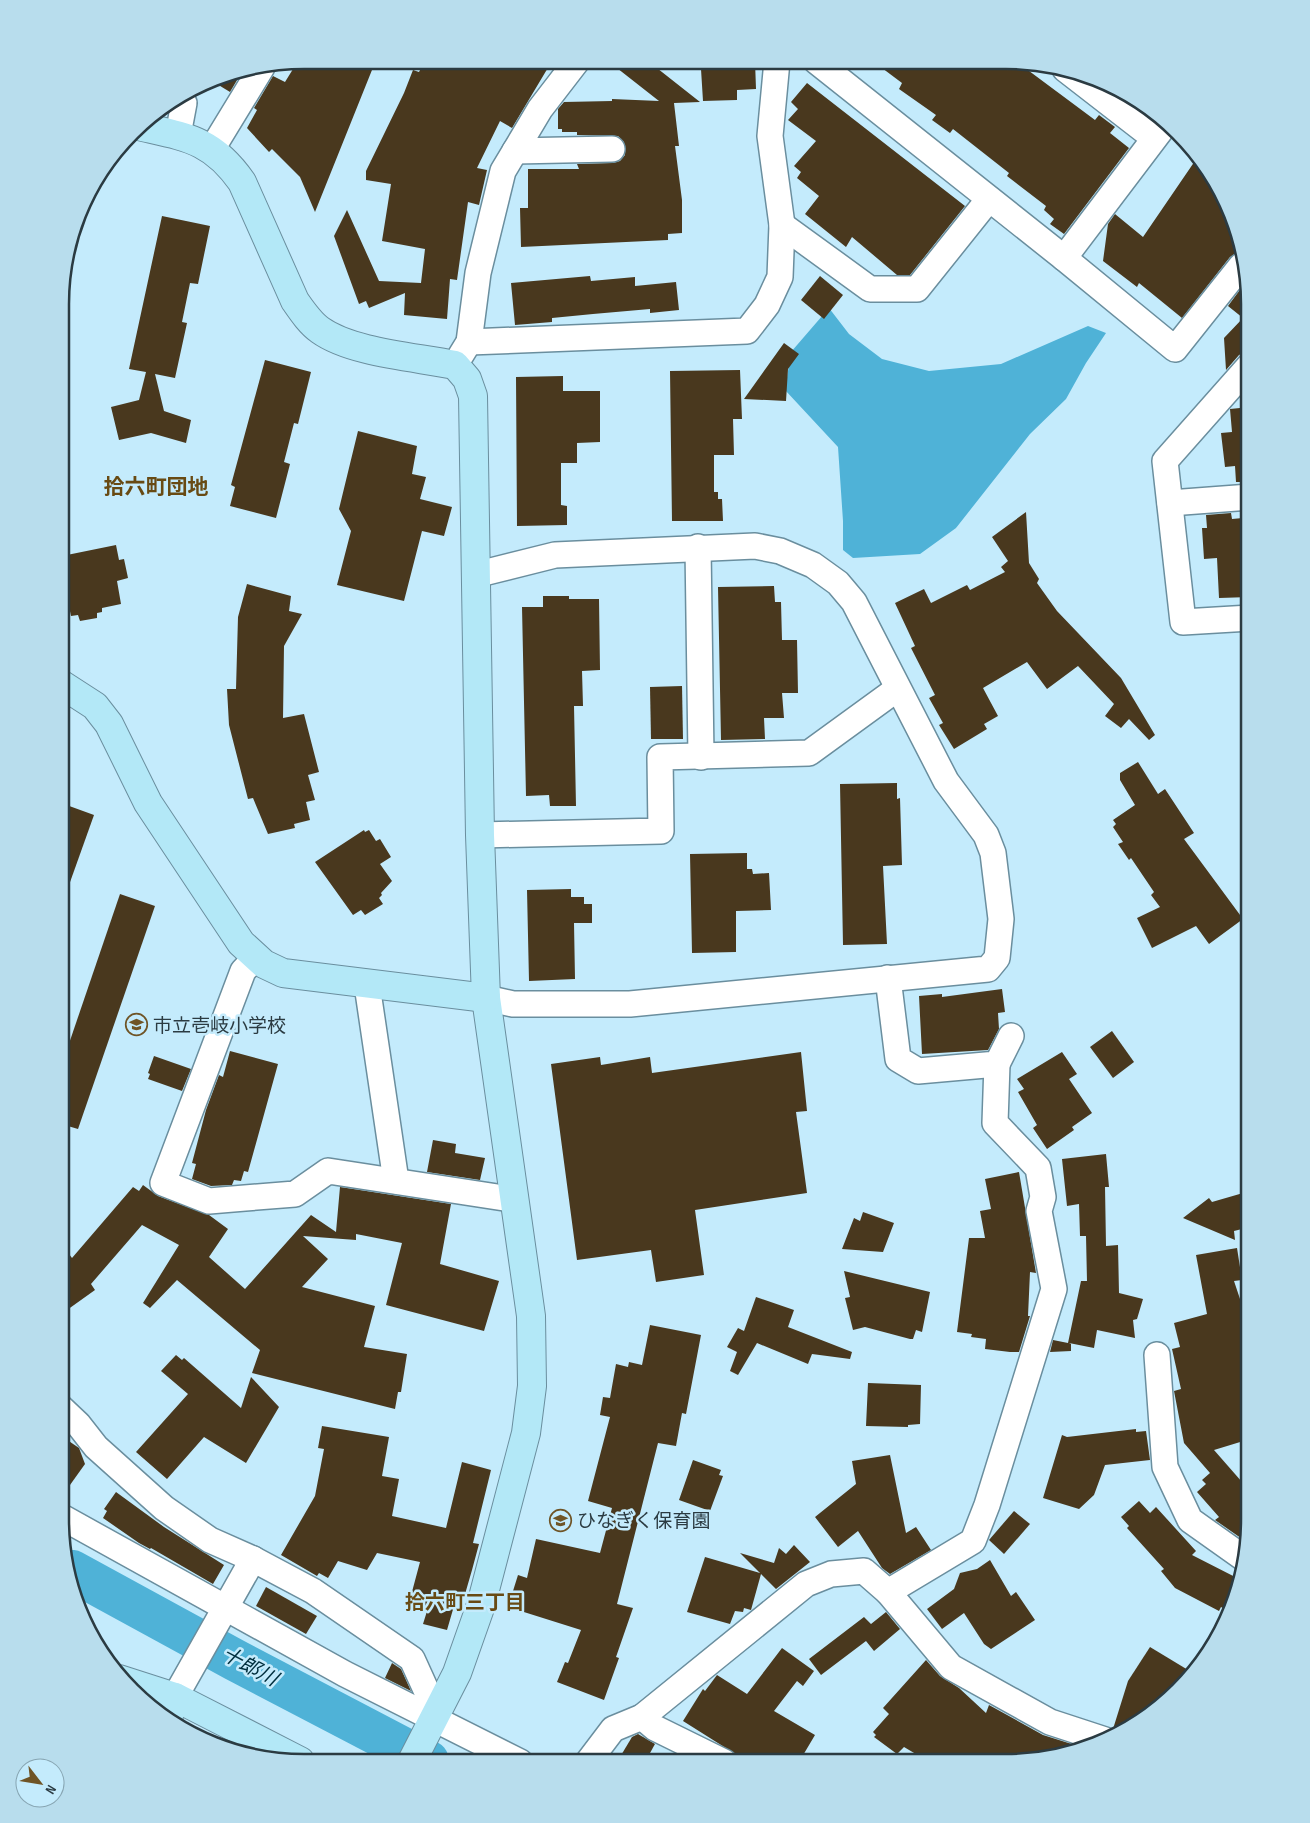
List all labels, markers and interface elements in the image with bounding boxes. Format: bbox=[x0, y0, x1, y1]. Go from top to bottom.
district label: 拾六町団地 bbox=[104, 475, 209, 500]
school or university icon: 市立壱岐小学校 bbox=[125, 1013, 149, 1037]
place label: 市立壱岐小学校 bbox=[153, 1015, 286, 1038]
school or university icon: ひなぎく保育園 bbox=[549, 1508, 573, 1532]
place label: ひなぎく保育園 bbox=[577, 1510, 710, 1533]
district label: 拾六町三丁目 bbox=[405, 1591, 525, 1615]
water label: 十郎川 bbox=[217, 1642, 283, 1693]
north arrow bbox=[15, 1758, 65, 1808]
text: N bbox=[42, 1782, 60, 1797]

